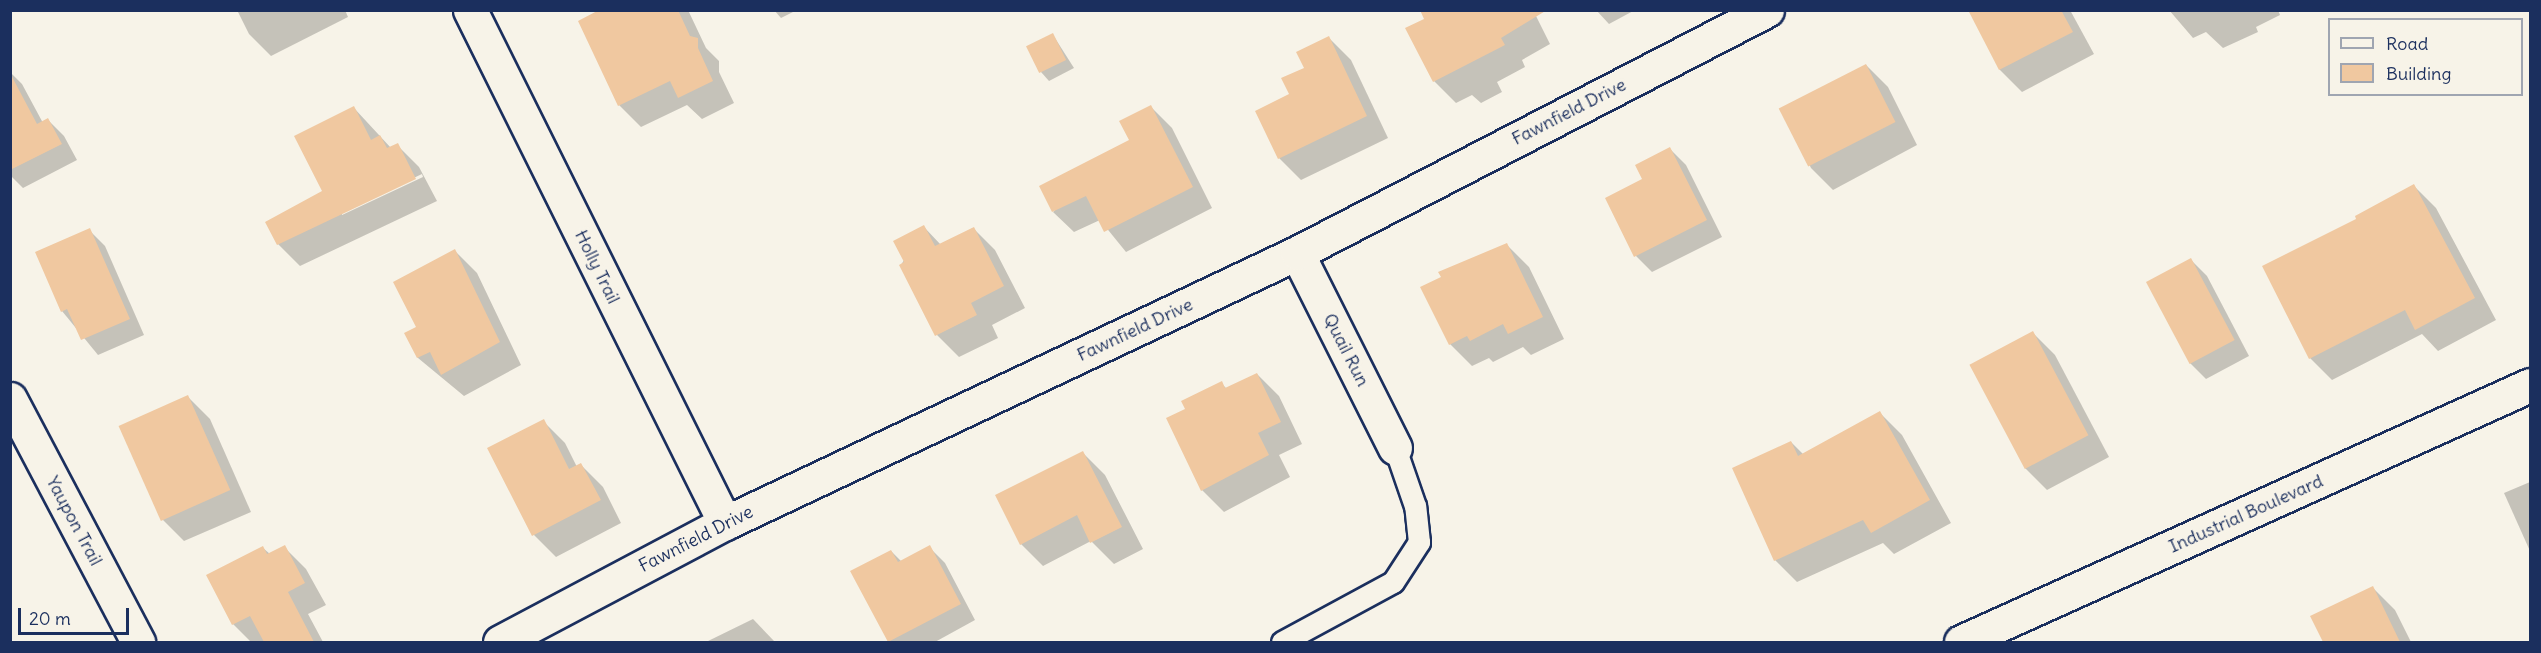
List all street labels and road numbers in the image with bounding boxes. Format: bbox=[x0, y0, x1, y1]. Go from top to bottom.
street label: Fawnfield Drive bbox=[1508, 74, 1630, 150]
street label: Holly Trail bbox=[570, 227, 624, 307]
street label: Fawnfield Drive bbox=[1074, 294, 1196, 366]
street label: Quail Run bbox=[1318, 310, 1374, 390]
street label: Industrial Boulevard bbox=[2166, 470, 2326, 558]
street label: Yaupon Trail bbox=[41, 473, 107, 569]
street label: Fawnfield Drive bbox=[635, 501, 757, 577]

